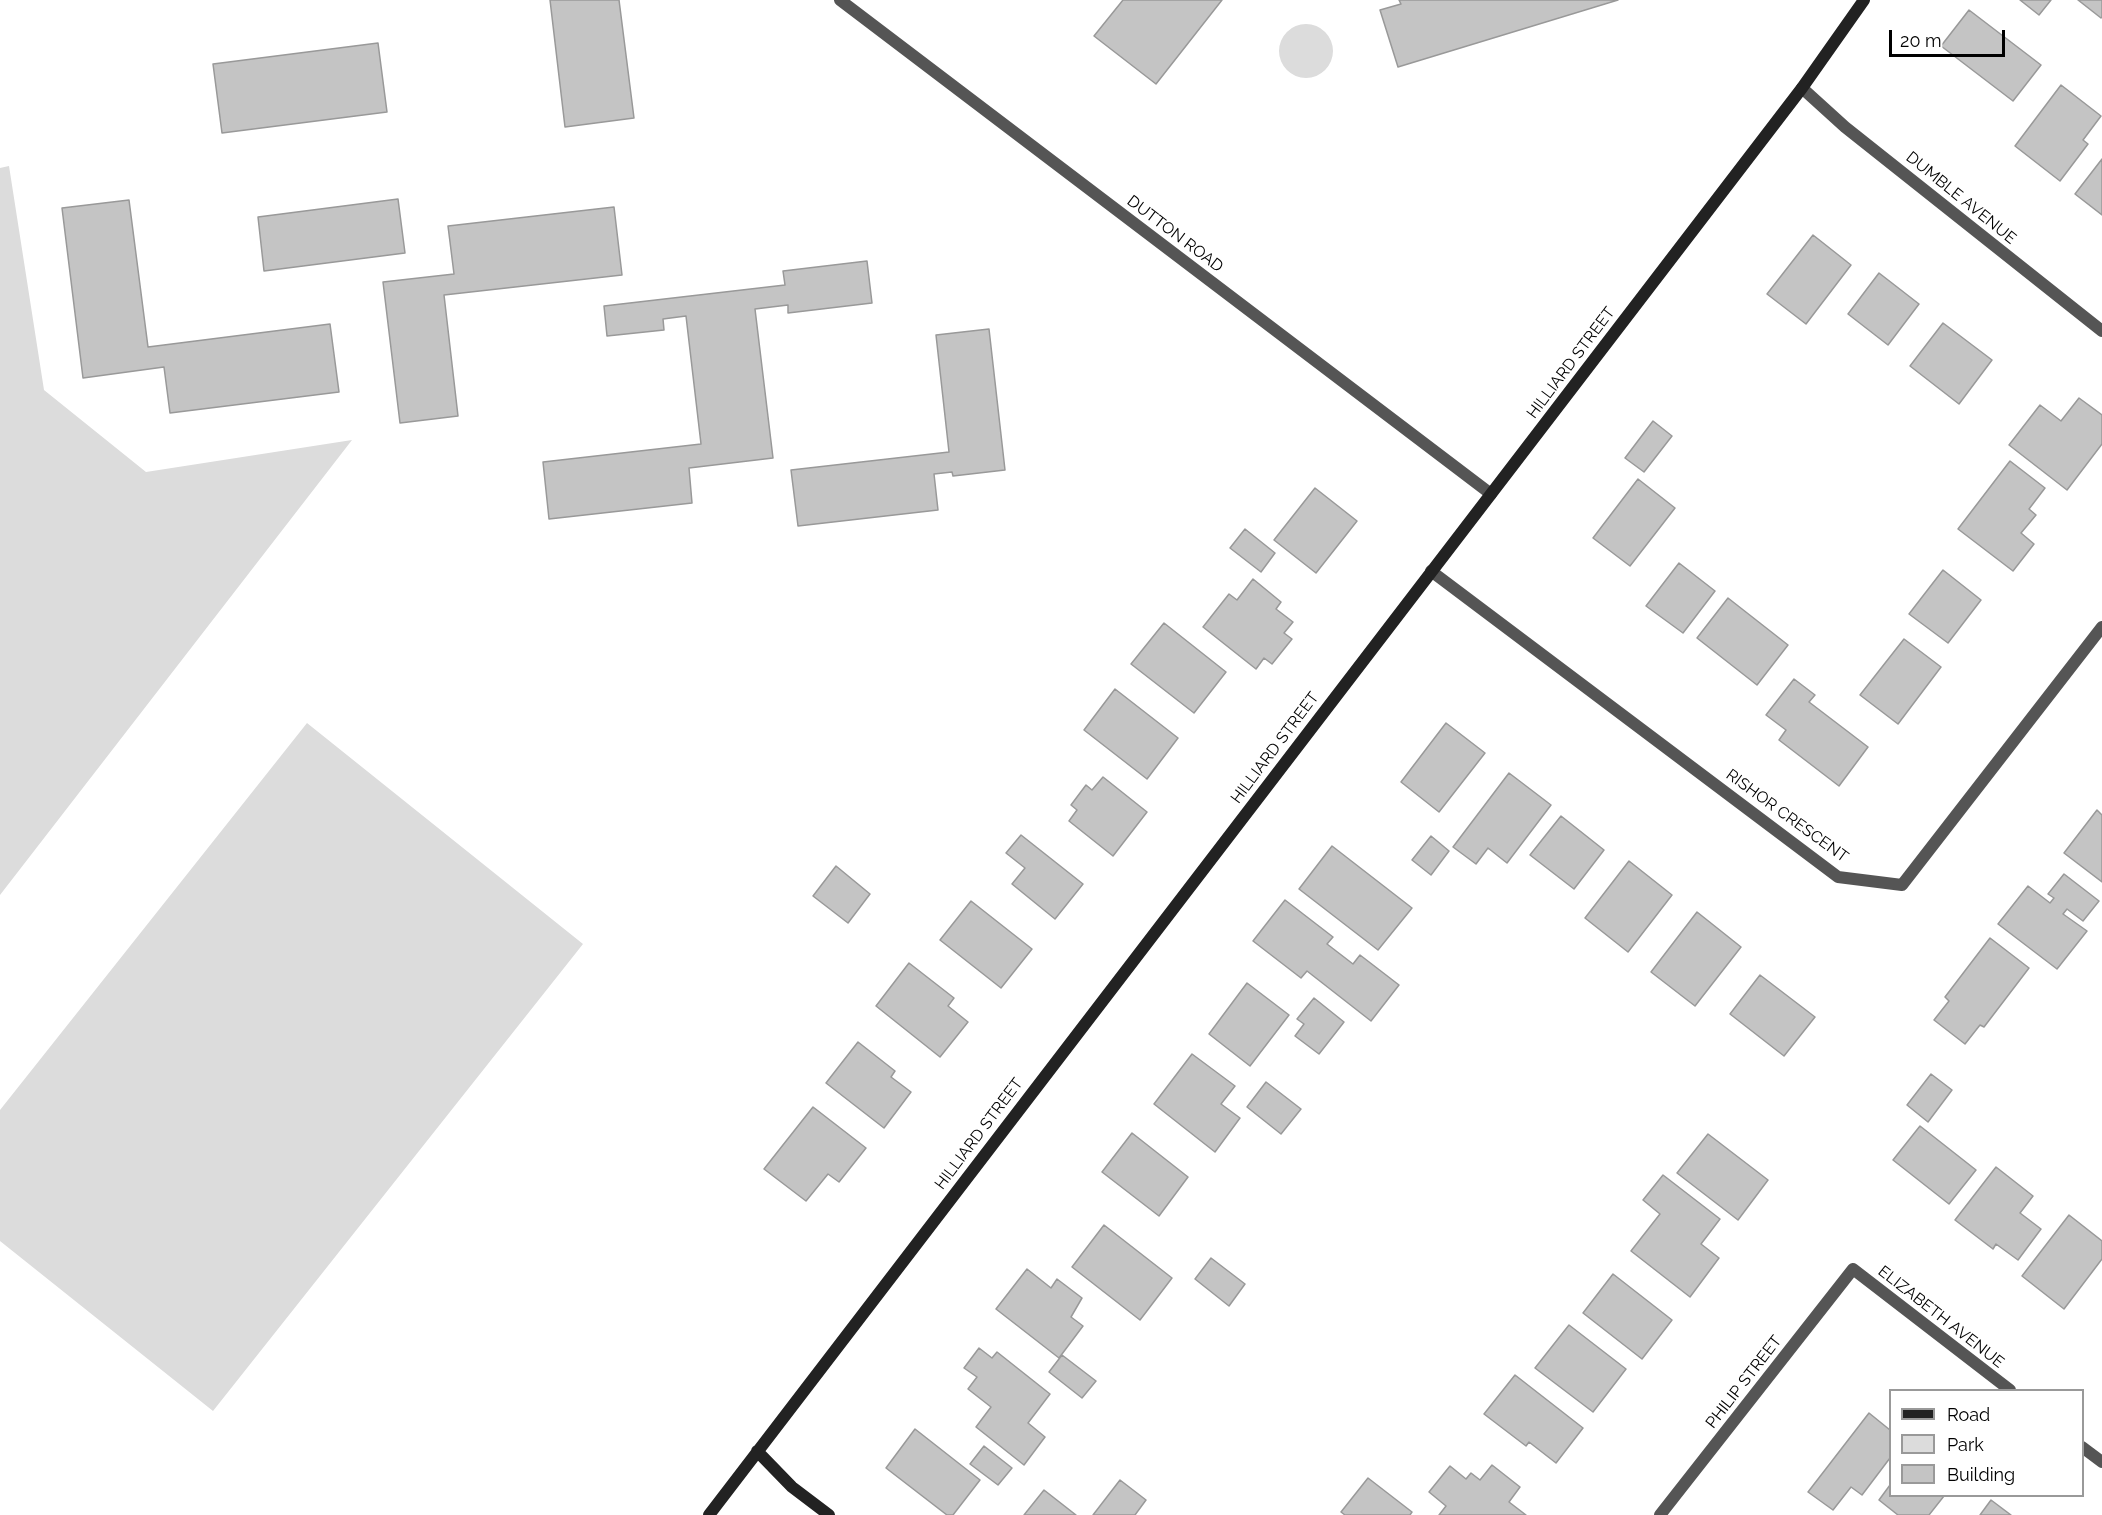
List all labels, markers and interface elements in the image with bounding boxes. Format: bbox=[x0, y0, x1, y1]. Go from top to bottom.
scale bar bbox=[1892, 18, 2008, 56]
text: 20 m bbox=[1900, 30, 1942, 51]
street label: DUMBLE AVENUE bbox=[1902, 148, 2020, 248]
street label: DUTTON ROAD bbox=[1123, 192, 1227, 276]
street label: HILLIARD STREET bbox=[1523, 304, 1619, 422]
street label: HILLIARD STREET bbox=[1227, 689, 1323, 807]
street label: RISHOR CRESCENT bbox=[1722, 765, 1852, 867]
street label: HILLIARD STREET bbox=[931, 1075, 1027, 1193]
street label: ELIZABETH AVENUE bbox=[1874, 1262, 2008, 1372]
street label: PHILIP STREET bbox=[1702, 1332, 1786, 1432]
legend bbox=[1889, 1389, 2084, 1497]
text: Road bbox=[1947, 1404, 1990, 1425]
text: Park bbox=[1947, 1434, 1984, 1455]
text: Building bbox=[1947, 1464, 2015, 1485]

